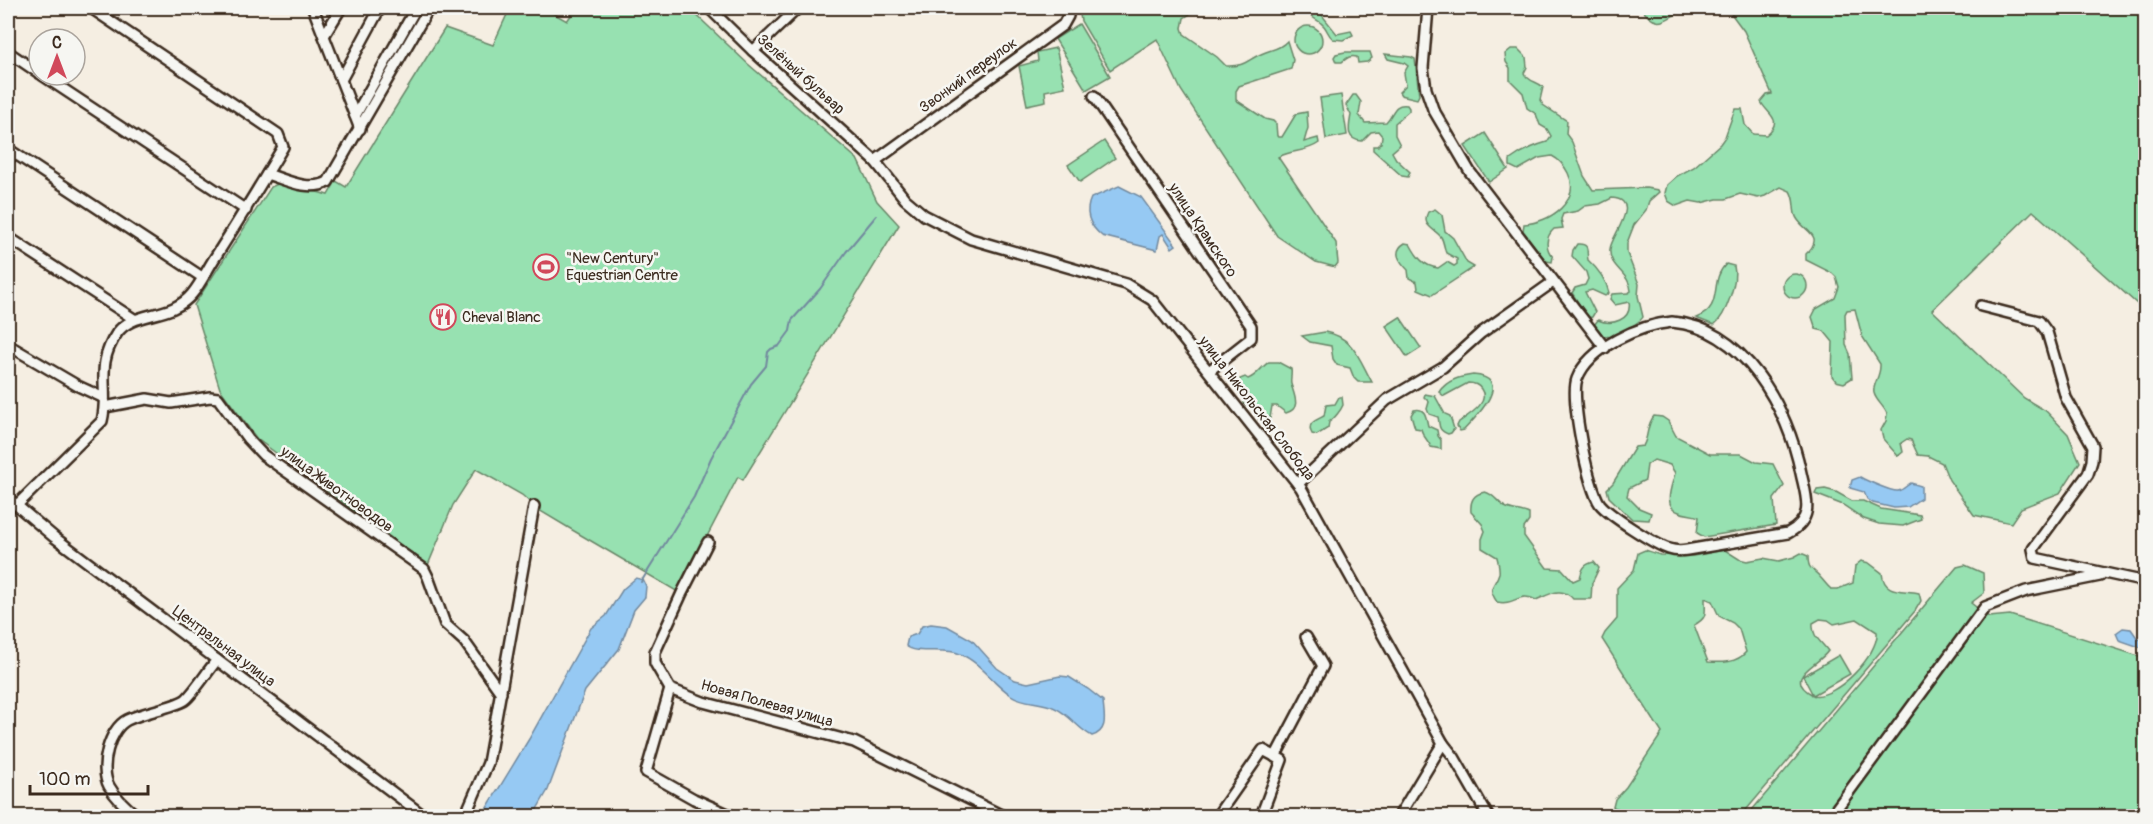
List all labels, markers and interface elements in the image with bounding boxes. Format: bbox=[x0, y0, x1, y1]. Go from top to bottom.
north arrow bbox=[27, 27, 87, 87]
street label: Зелёный бульвар bbox=[753, 30, 848, 119]
text: С bbox=[52, 33, 62, 53]
street label: Звонкий переулок bbox=[916, 33, 1021, 117]
street label: улица Крамского bbox=[1163, 179, 1241, 281]
place label: "New Century" Equestrian Centre bbox=[566, 249, 679, 285]
sports icon: "New Century" Equestrian Centre bbox=[531, 252, 561, 282]
restaurant icon: Cheval Blanc bbox=[428, 302, 458, 332]
place label: Cheval Blanc bbox=[462, 308, 541, 327]
street label: улица Никольская Слобода bbox=[1194, 332, 1319, 484]
street label: улица Животноводов bbox=[276, 442, 397, 537]
street label: Центральная улица bbox=[168, 601, 279, 691]
street label: Новая Полевая улица bbox=[699, 676, 835, 731]
scale bar bbox=[30, 758, 148, 796]
text: 100 m bbox=[39, 768, 91, 791]

